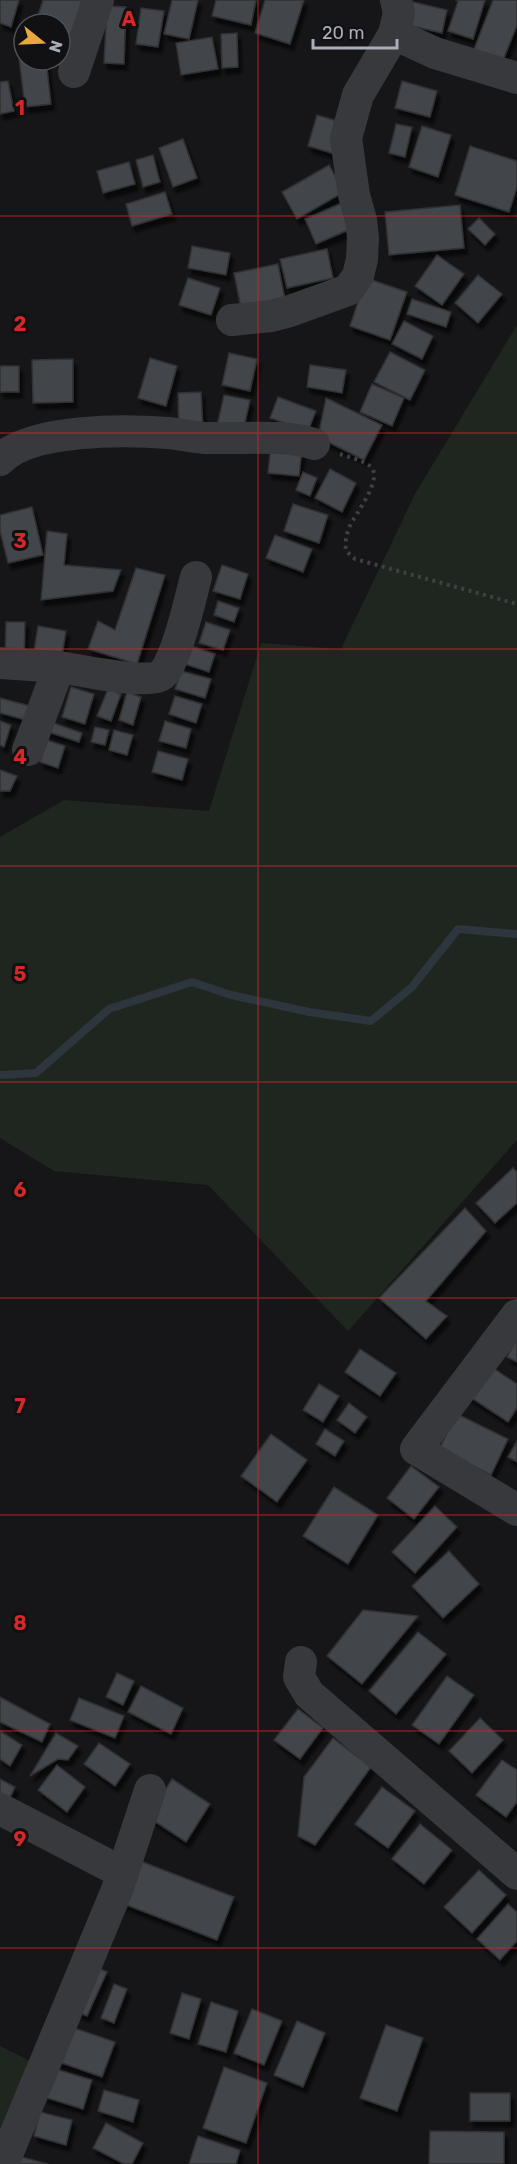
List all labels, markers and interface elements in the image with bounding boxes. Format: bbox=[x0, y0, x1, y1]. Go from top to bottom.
text: A bbox=[122, 7, 137, 31]
north arrow bbox=[12, 12, 72, 72]
scale bar bbox=[313, 12, 397, 50]
text: 20 m bbox=[322, 22, 364, 44]
text: N bbox=[45, 38, 67, 55]
text: 1 bbox=[15, 96, 25, 120]
text: 2 bbox=[14, 312, 27, 336]
text: 3 bbox=[13, 529, 27, 553]
text: 4 bbox=[13, 745, 27, 769]
text: 5 bbox=[14, 962, 27, 986]
text: 6 bbox=[13, 1178, 27, 1202]
text: 7 bbox=[14, 1394, 26, 1418]
text: 8 bbox=[13, 1611, 27, 1635]
text: 9 bbox=[14, 1827, 27, 1851]

